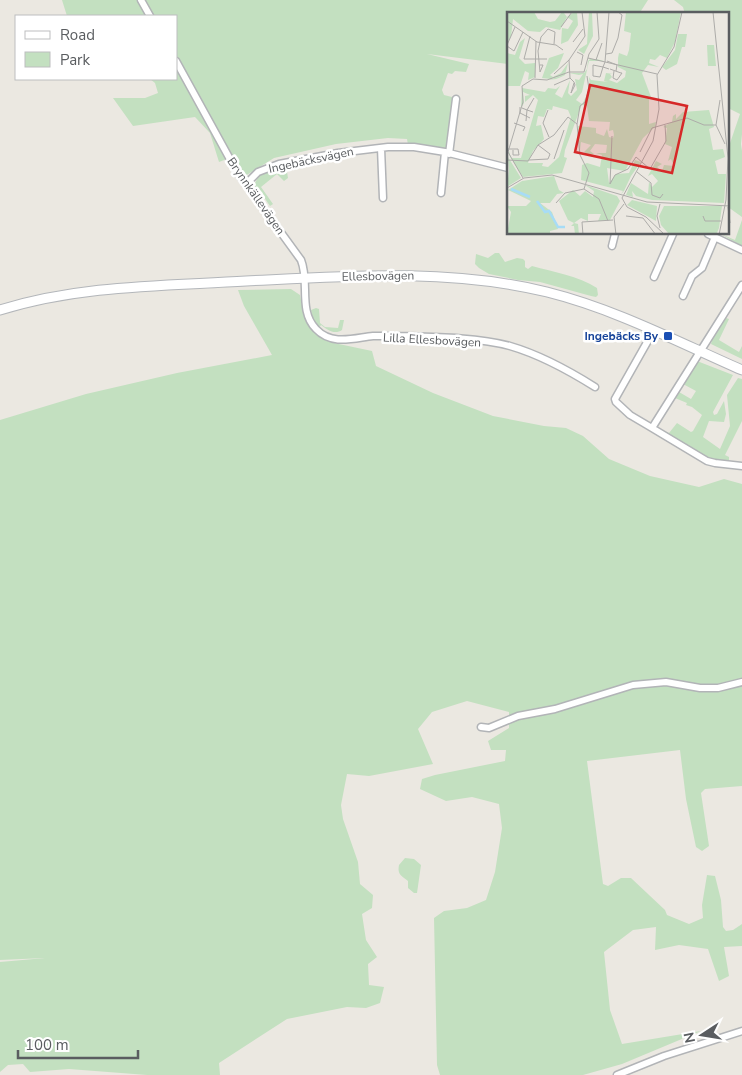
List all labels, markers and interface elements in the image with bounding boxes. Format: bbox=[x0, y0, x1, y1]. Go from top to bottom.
inset map bbox=[507, 12, 730, 235]
legend bbox=[15, 15, 178, 80]
text: Road bbox=[60, 25, 95, 45]
text: Park bbox=[60, 50, 90, 70]
street label: Ingebäcksvägen bbox=[267, 143, 355, 177]
street label: Brynnkällevägen bbox=[223, 154, 289, 238]
street label: Ellesbovägen bbox=[342, 267, 414, 285]
place label: Ingebäcks By bbox=[584, 328, 659, 344]
street label: Lilla Ellesbovägen bbox=[383, 329, 481, 351]
marker: Ingebäcks By bbox=[662, 330, 674, 342]
north arrow bbox=[677, 1010, 727, 1060]
scale bar bbox=[18, 1028, 138, 1060]
text: N bbox=[679, 1030, 700, 1045]
text: 100 m bbox=[25, 1035, 69, 1055]

